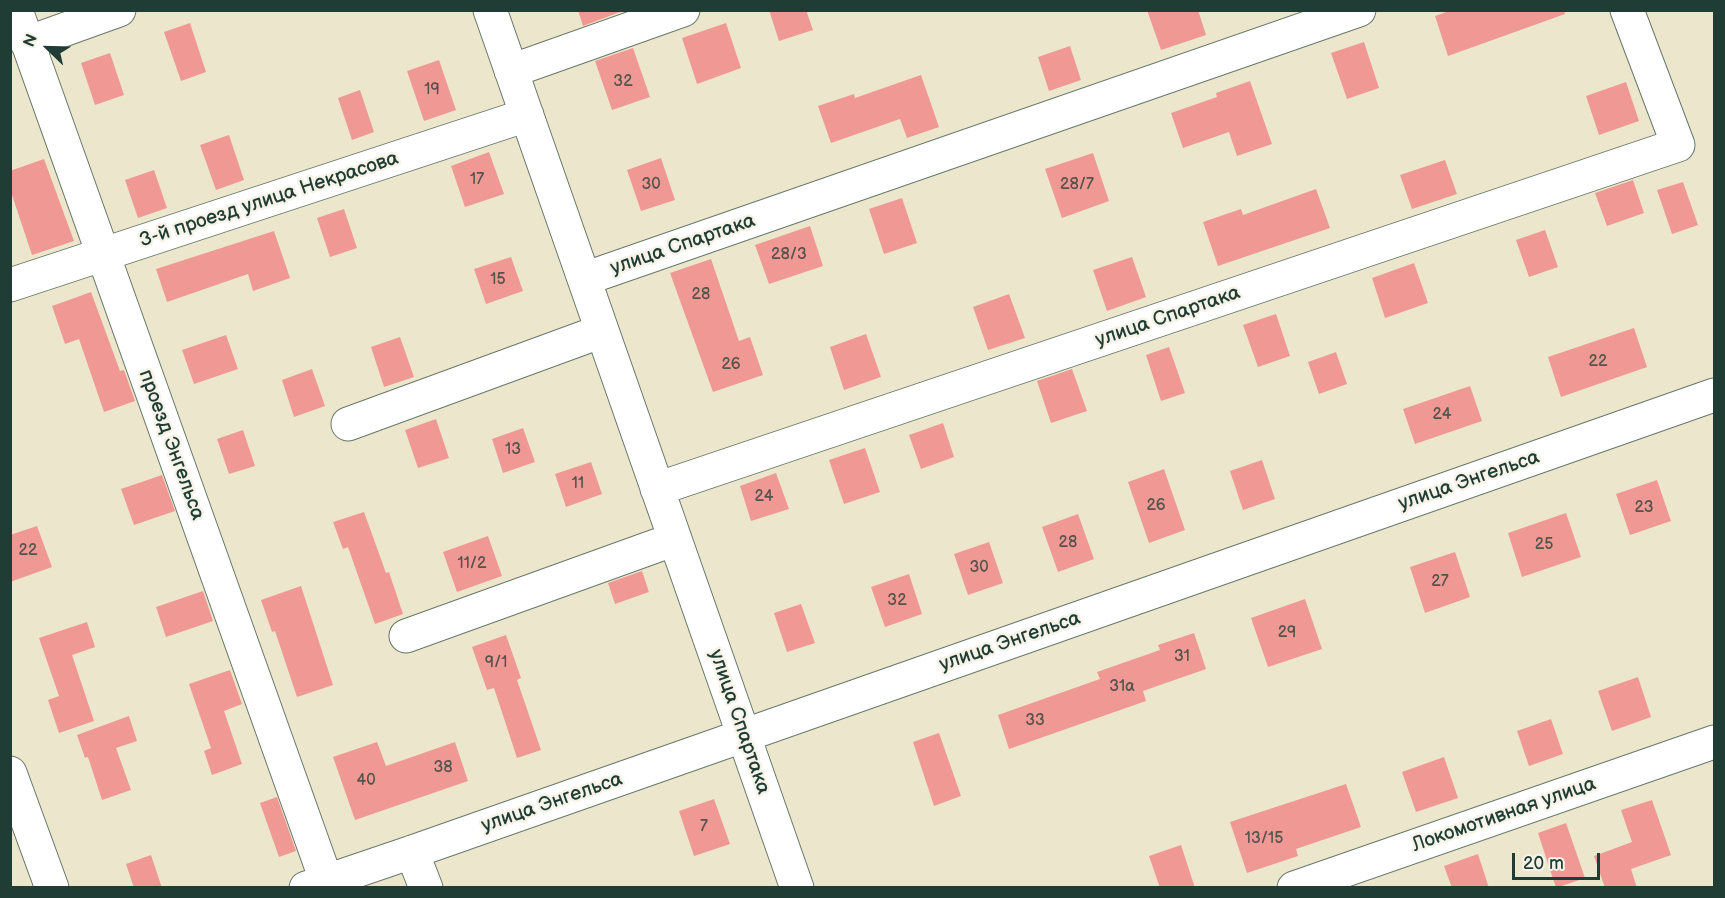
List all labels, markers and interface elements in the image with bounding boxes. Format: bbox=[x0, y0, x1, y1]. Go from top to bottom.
north arrow bbox=[18, 18, 78, 78]
text: N bbox=[20, 32, 42, 50]
house number: 32 bbox=[613, 72, 633, 92]
house number: 19 bbox=[424, 80, 440, 100]
street label: 3-й проезд улица Некрасова bbox=[136, 147, 402, 253]
house number: 17 bbox=[470, 170, 484, 190]
house number: 30 bbox=[641, 175, 661, 195]
house number: 28/7 bbox=[1060, 175, 1094, 195]
street label: улица Спартака bbox=[608, 209, 758, 281]
house number: 28/3 bbox=[771, 245, 807, 265]
house number: 15 bbox=[490, 270, 506, 290]
street label: улица Спартака bbox=[1093, 281, 1243, 353]
house number: 28 bbox=[692, 285, 710, 305]
house number: 22 bbox=[1589, 352, 1607, 372]
house number: 26 bbox=[721, 355, 741, 375]
street label: проезд Энгельса bbox=[133, 366, 209, 524]
house number: 24 bbox=[1433, 405, 1451, 425]
house number: 13 bbox=[505, 440, 521, 460]
street label: улица Энгельса bbox=[1395, 446, 1543, 516]
house number: 11 bbox=[572, 474, 584, 494]
house number: 24 bbox=[755, 487, 773, 507]
house number: 26 bbox=[1146, 496, 1166, 516]
house number: 23 bbox=[1635, 498, 1653, 518]
house number: 28 bbox=[1059, 533, 1077, 553]
house number: 25 bbox=[1535, 535, 1553, 555]
house number: 22 bbox=[19, 541, 37, 561]
house number: 11/2 bbox=[457, 554, 487, 574]
house number: 30 bbox=[969, 558, 989, 578]
house number: 27 bbox=[1431, 572, 1449, 592]
house number: 32 bbox=[887, 591, 907, 611]
street label: улица Энгельса bbox=[936, 607, 1084, 677]
house number: 29 bbox=[1278, 623, 1296, 643]
street label: улица Спартака bbox=[703, 647, 775, 797]
house number: 31 bbox=[1174, 647, 1190, 667]
house number: 9/1 bbox=[485, 653, 507, 673]
house number: 31а bbox=[1109, 677, 1135, 697]
house number: 33 bbox=[1025, 711, 1045, 731]
house number: 38 bbox=[433, 758, 453, 778]
street label: улица Энгельса bbox=[478, 768, 626, 838]
house number: 40 bbox=[356, 771, 376, 791]
street label: Локомотивная улица bbox=[1409, 772, 1599, 858]
house number: 7 bbox=[700, 817, 708, 837]
house number: 13/15 bbox=[1245, 829, 1283, 849]
scale bar bbox=[1515, 841, 1604, 879]
text: 20 m bbox=[1523, 853, 1564, 874]

